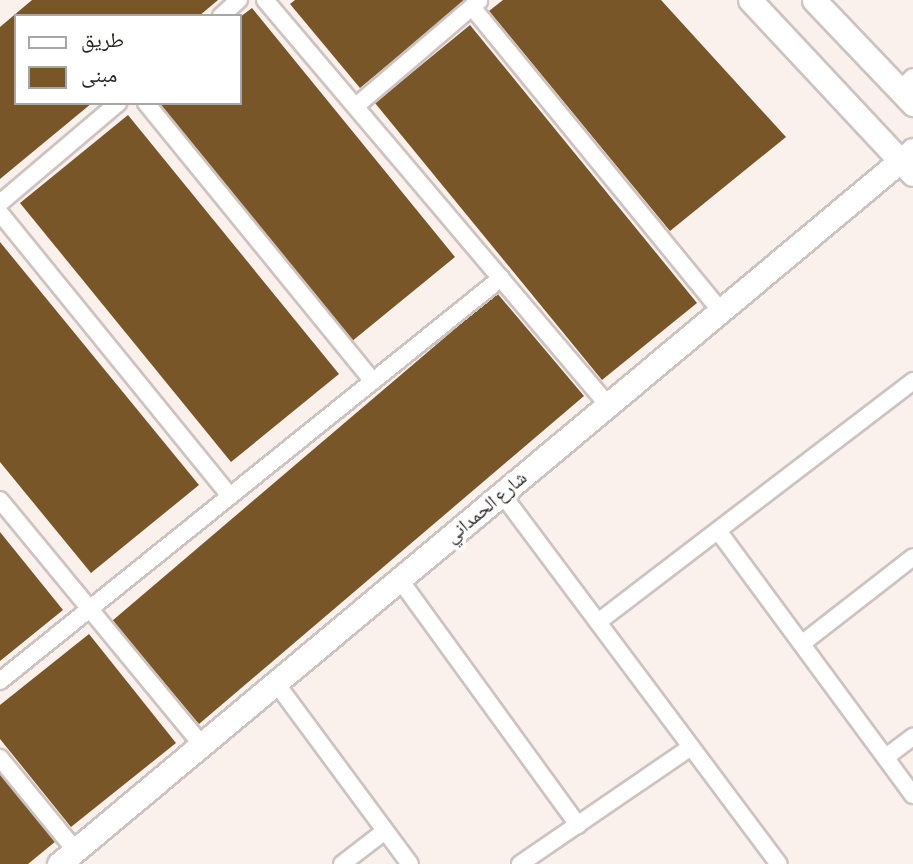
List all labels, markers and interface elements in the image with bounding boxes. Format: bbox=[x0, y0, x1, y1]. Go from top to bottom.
legend bbox=[14, 14, 242, 105]
text: طريق bbox=[81, 27, 124, 51]
text: مبنى bbox=[81, 62, 117, 86]
street label: شارع الحمداني bbox=[441, 466, 531, 548]

